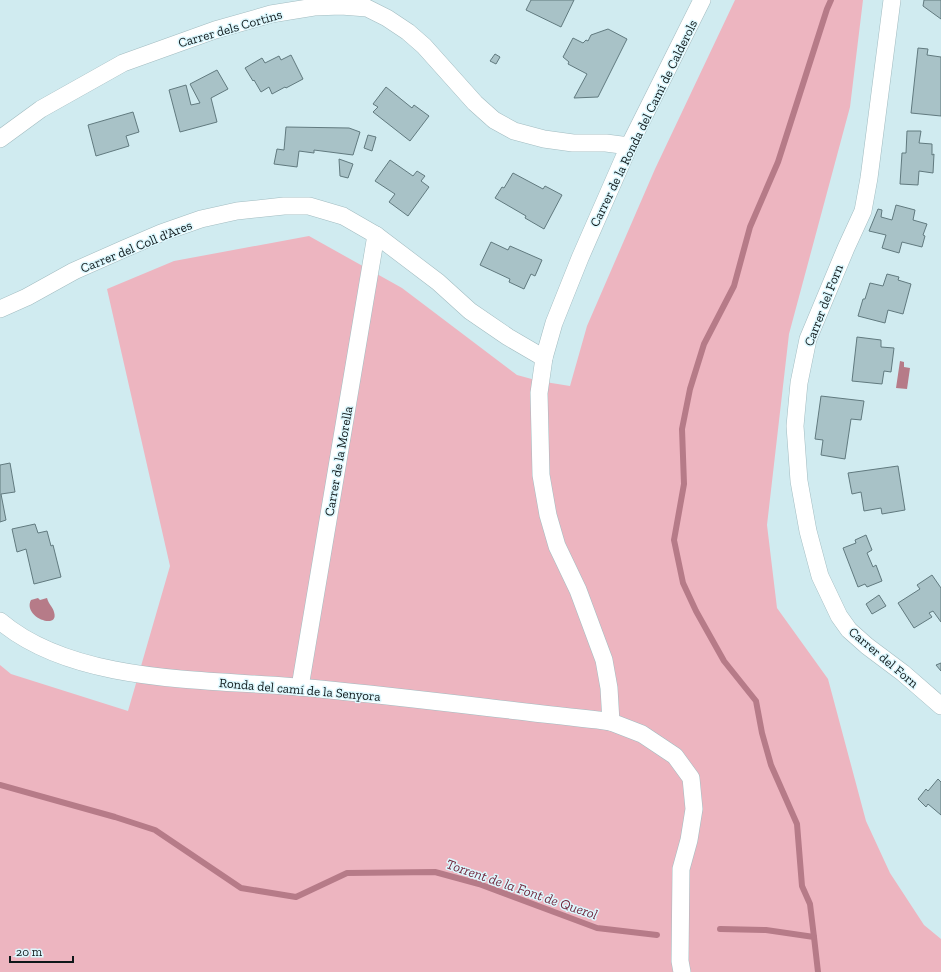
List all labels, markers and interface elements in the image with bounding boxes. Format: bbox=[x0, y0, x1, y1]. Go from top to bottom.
street label: Carrer dels Cortins bbox=[176, 6, 284, 50]
street label: Carrer de la Ronda del Camí de Calderols bbox=[587, 17, 700, 229]
street label: Carrer del Coll d'Ares bbox=[78, 217, 194, 276]
street label: Carrer del Forn bbox=[801, 262, 846, 348]
street label: Carrer de la Morella bbox=[321, 404, 356, 517]
street label: Carrer del Forn bbox=[846, 624, 922, 691]
street label: Ronda del camí de la Senyora bbox=[219, 675, 382, 704]
water label: Torrent de la Font de Querol bbox=[444, 856, 600, 923]
scale bar bbox=[10, 938, 73, 964]
text: 20 m bbox=[16, 945, 43, 959]

